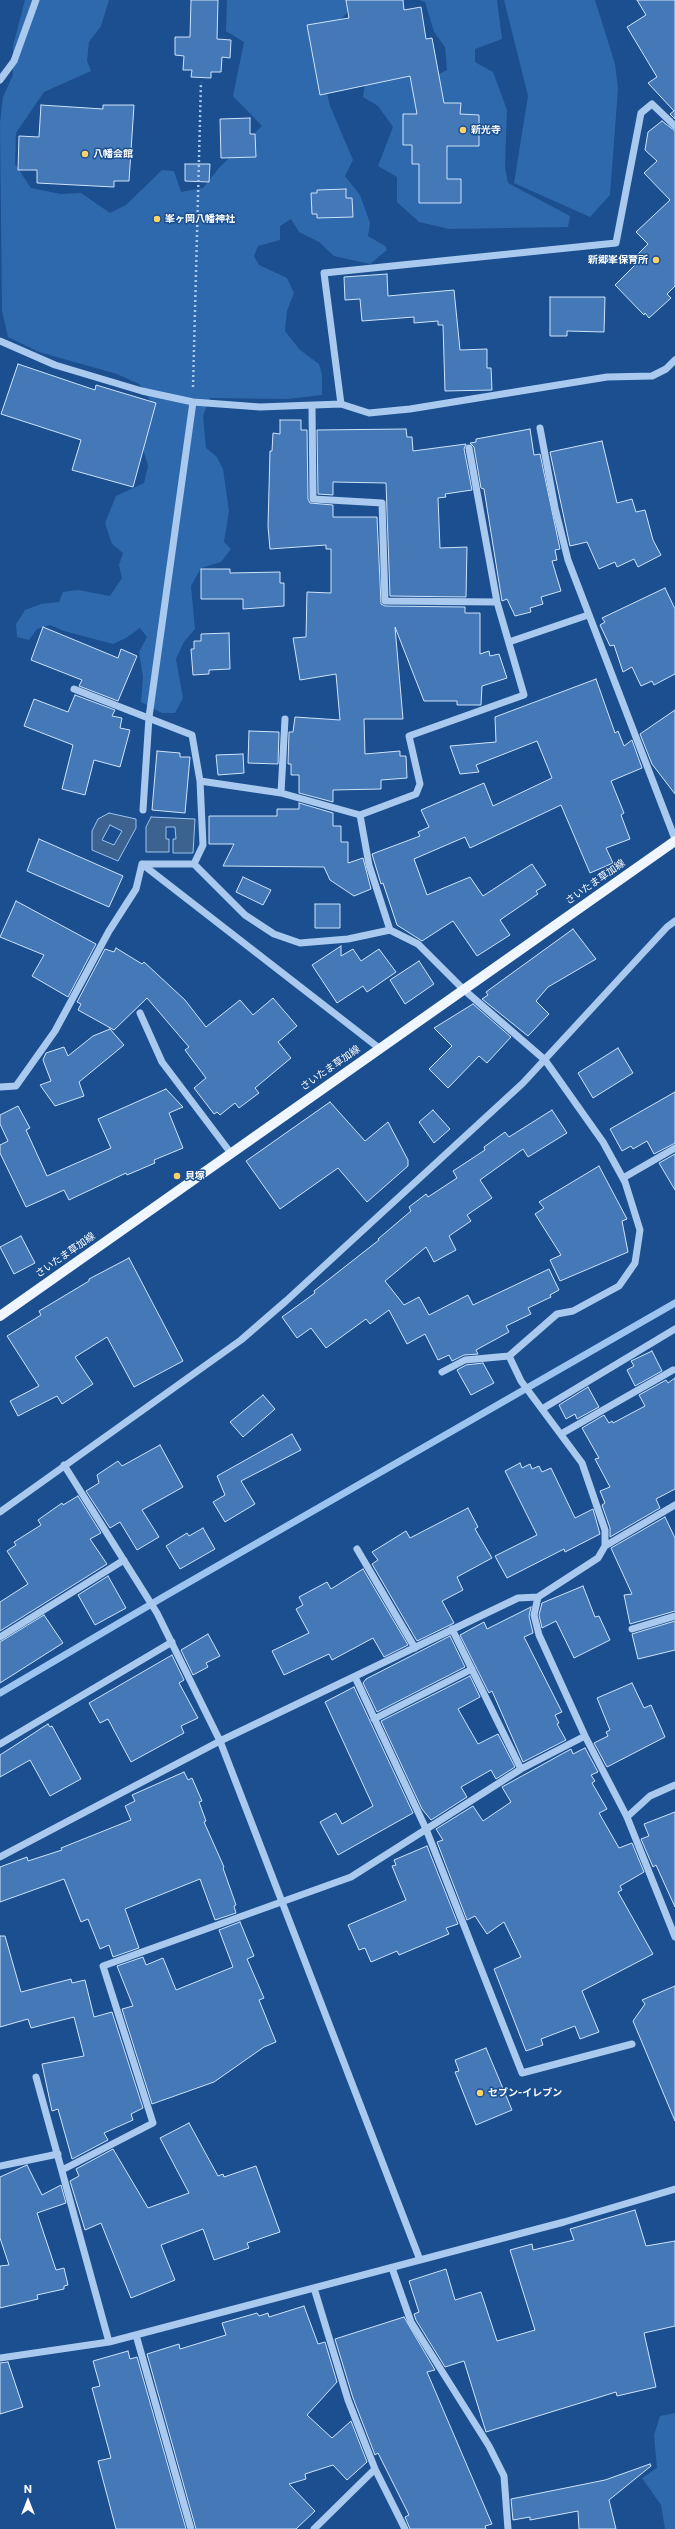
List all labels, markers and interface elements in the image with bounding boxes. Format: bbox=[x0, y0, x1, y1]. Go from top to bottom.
place label: 新光寺 bbox=[471, 124, 501, 136]
marker: 新光寺 bbox=[458, 125, 468, 135]
place label: 八幡会館 bbox=[93, 148, 133, 160]
marker: 八幡会館 bbox=[80, 149, 90, 159]
place label: 峯ヶ岡八幡神社 bbox=[165, 213, 235, 225]
marker: 峯ヶ岡八幡神社 bbox=[152, 214, 162, 224]
place label: 新郷峯保育所 bbox=[588, 254, 648, 266]
marker: 新郷峯保育所 bbox=[651, 255, 661, 265]
street label: さいたま草加線 bbox=[563, 857, 627, 907]
street label: さいたま草加線 bbox=[298, 1043, 362, 1093]
place label: 貝塚 bbox=[185, 1170, 205, 1182]
marker: 貝塚 bbox=[172, 1171, 182, 1181]
street label: さいたま草加線 bbox=[33, 1230, 97, 1280]
place label: セブン-イレブン bbox=[488, 2087, 562, 2099]
marker: セブン-イレブン bbox=[475, 2088, 485, 2098]
north arrow bbox=[8, 2481, 48, 2521]
text: N bbox=[24, 2482, 32, 2495]

